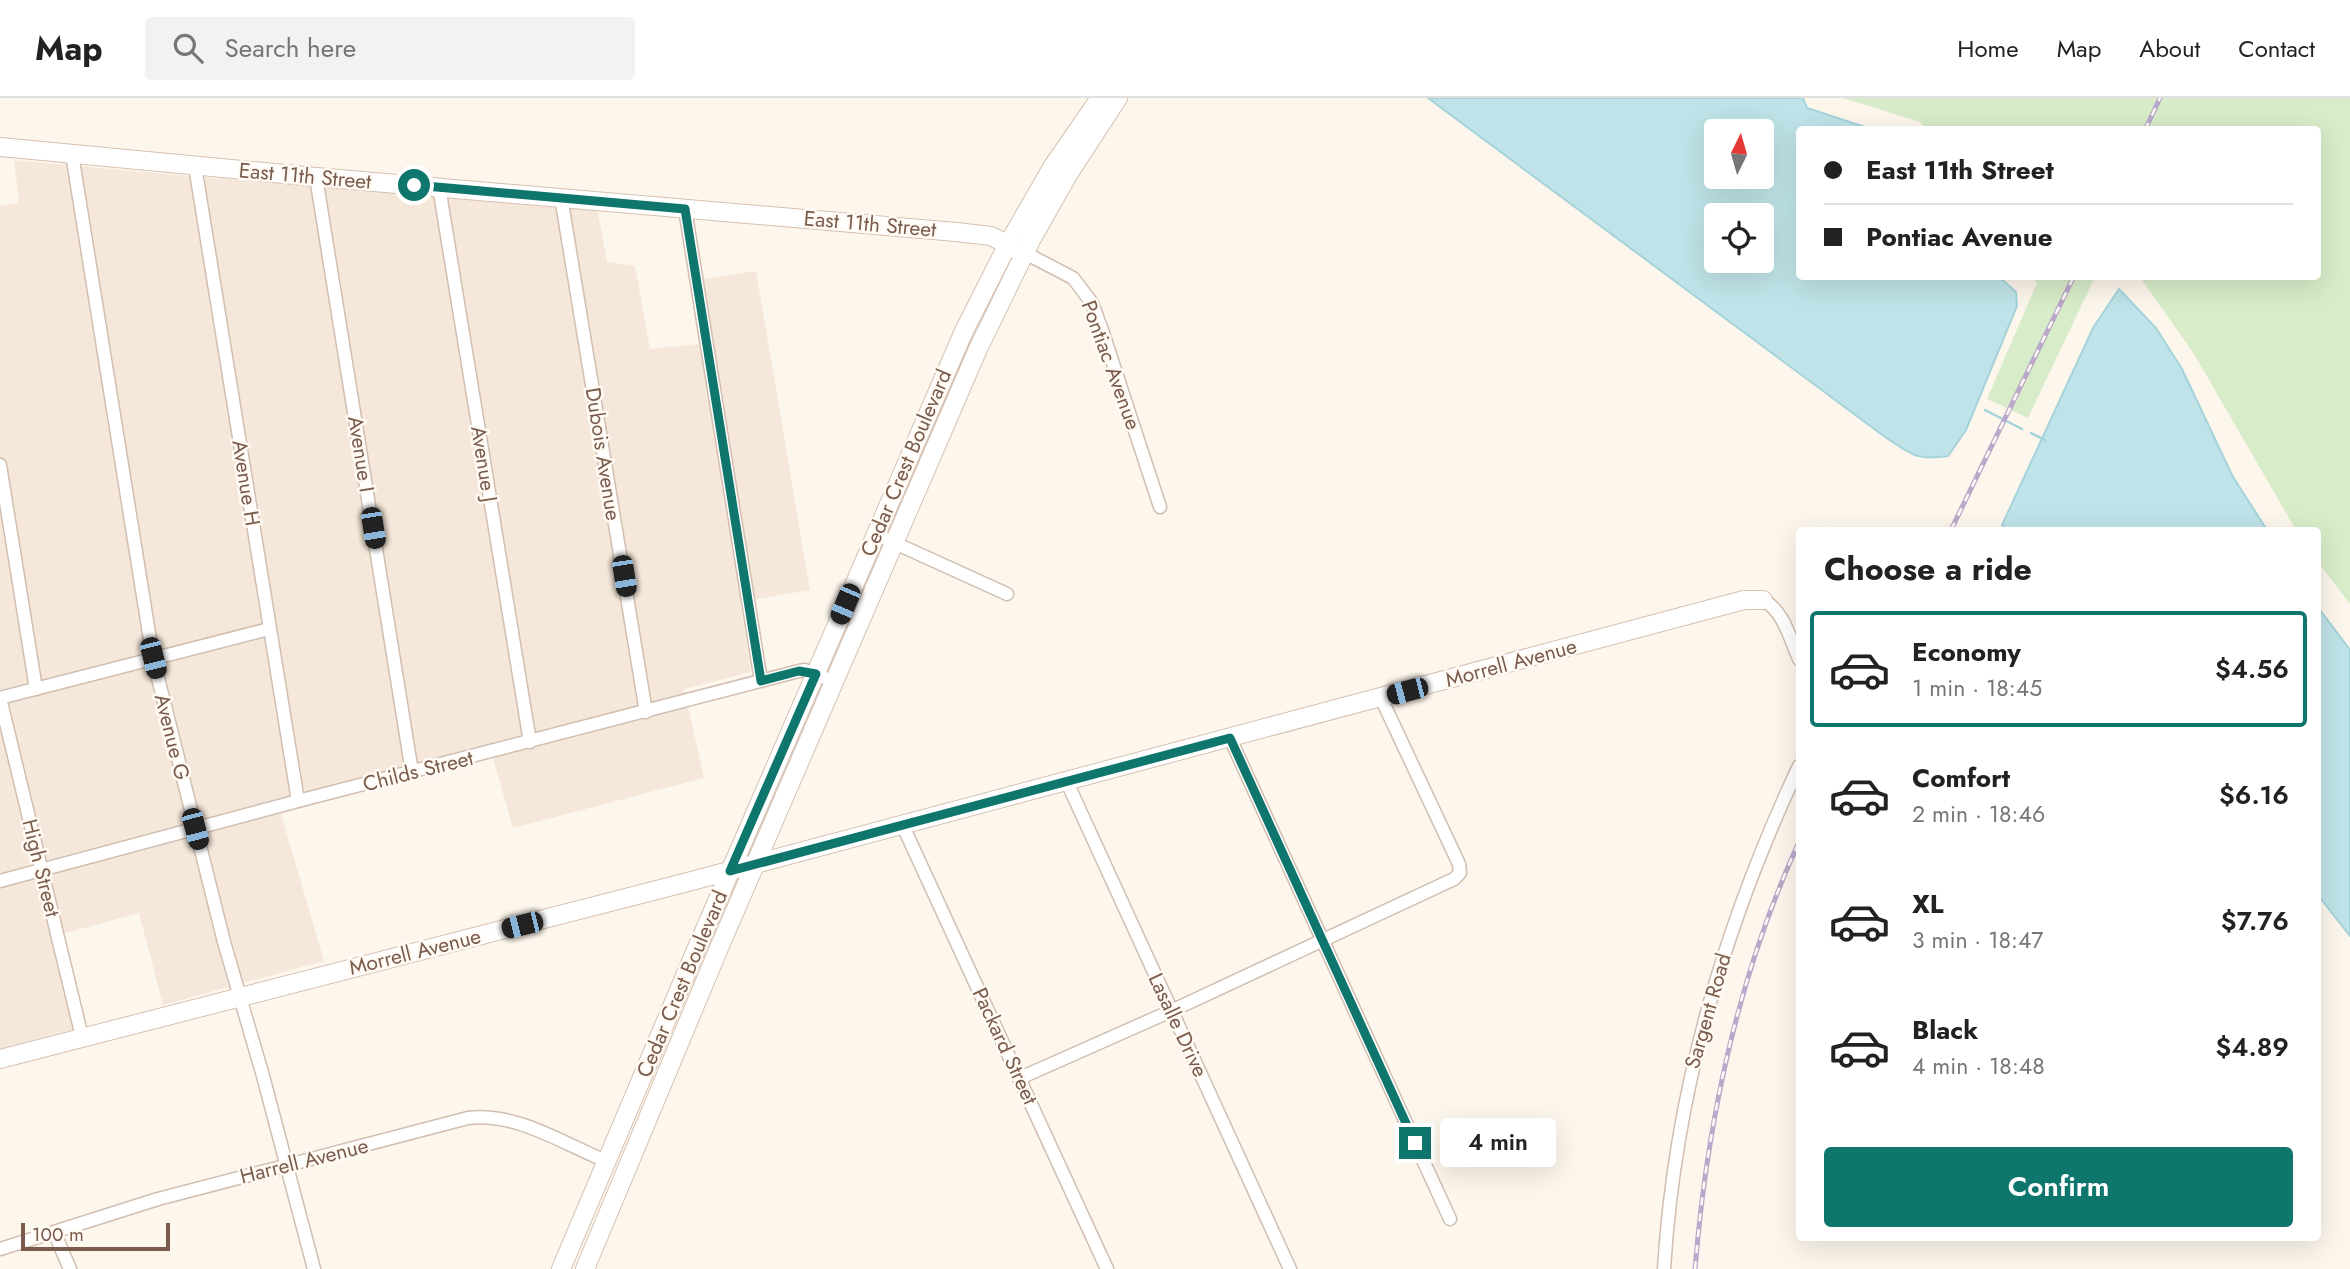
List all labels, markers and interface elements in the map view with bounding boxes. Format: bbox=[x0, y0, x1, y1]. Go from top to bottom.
search box bbox=[145, 17, 635, 80]
text: Map bbox=[35, 25, 103, 72]
icon: search bbox=[169, 29, 207, 67]
text: Search here bbox=[225, 29, 356, 67]
text: Home bbox=[1957, 31, 2019, 66]
text: Map bbox=[2057, 31, 2101, 66]
text: About bbox=[2139, 31, 2200, 66]
text: Contact bbox=[2238, 31, 2315, 66]
north arrow bbox=[1704, 119, 1774, 189]
map controls bbox=[1704, 119, 1774, 273]
text: East 11th Street bbox=[1866, 151, 2054, 189]
street label: East 11th Street bbox=[238, 155, 372, 197]
route start bbox=[398, 169, 430, 201]
street label: East 11th Street bbox=[803, 203, 937, 245]
button: locate bbox=[1704, 203, 1774, 273]
text: Pontiac Avenue bbox=[1866, 218, 2053, 256]
street label: Pontiac Avenue bbox=[1074, 296, 1148, 434]
street label: Cedar Crest Boulevard bbox=[853, 365, 959, 561]
street label: Dubois Avenue bbox=[578, 385, 628, 523]
street label: Avenue I bbox=[340, 414, 382, 494]
street label: Avenue J bbox=[463, 424, 505, 504]
street label: Avenue H bbox=[224, 438, 268, 528]
car bbox=[360, 506, 387, 550]
text: Choose a ride bbox=[1824, 546, 2032, 592]
car bbox=[611, 554, 638, 598]
car bbox=[828, 581, 863, 627]
street label: Morrell Avenue bbox=[1442, 631, 1580, 695]
text: Economy bbox=[1912, 633, 2021, 671]
car bbox=[138, 635, 169, 681]
icon: car bbox=[1828, 638, 1891, 701]
text: $4.56 bbox=[2215, 650, 2289, 688]
text: 1 min · 18:45 bbox=[1912, 671, 2042, 705]
car bbox=[1384, 675, 1431, 707]
street label: Avenue G bbox=[147, 691, 197, 783]
street label: Childs Street bbox=[360, 743, 476, 799]
text: Comfort bbox=[1912, 759, 2010, 797]
icon: car bbox=[1828, 764, 1891, 827]
text: $6.16 bbox=[2219, 776, 2289, 814]
text: 2 min · 18:46 bbox=[1912, 797, 2045, 831]
car bbox=[180, 806, 211, 852]
street label: High Street bbox=[14, 816, 68, 920]
text: XL bbox=[1912, 885, 1944, 923]
street label: Cedar Crest Boulevard bbox=[629, 886, 735, 1082]
icon: car bbox=[1828, 890, 1891, 953]
text: $7.76 bbox=[2221, 902, 2289, 940]
car bbox=[500, 910, 545, 940]
street label: Morrell Avenue bbox=[346, 921, 484, 983]
text: 3 min · 18:47 bbox=[1912, 923, 2043, 957]
street label: Sargent Road bbox=[1677, 950, 1739, 1072]
street label: Lasalle Drive bbox=[1141, 968, 1215, 1082]
street label: Packard Street bbox=[965, 983, 1045, 1109]
text: Black bbox=[1912, 1011, 1978, 1049]
icon: car bbox=[1828, 1016, 1891, 1079]
text: $4.89 bbox=[2215, 1028, 2289, 1066]
text: 4 min · 18:48 bbox=[1912, 1049, 2045, 1083]
callout: 4 min bbox=[1440, 1118, 1555, 1168]
text: 4 min bbox=[1468, 1125, 1528, 1159]
route end bbox=[1399, 1127, 1431, 1159]
street label: Harrell Avenue bbox=[237, 1131, 372, 1191]
button: Confirm bbox=[1824, 1147, 2293, 1227]
scale bar bbox=[21, 1220, 170, 1252]
text: 100 m bbox=[32, 1221, 84, 1248]

